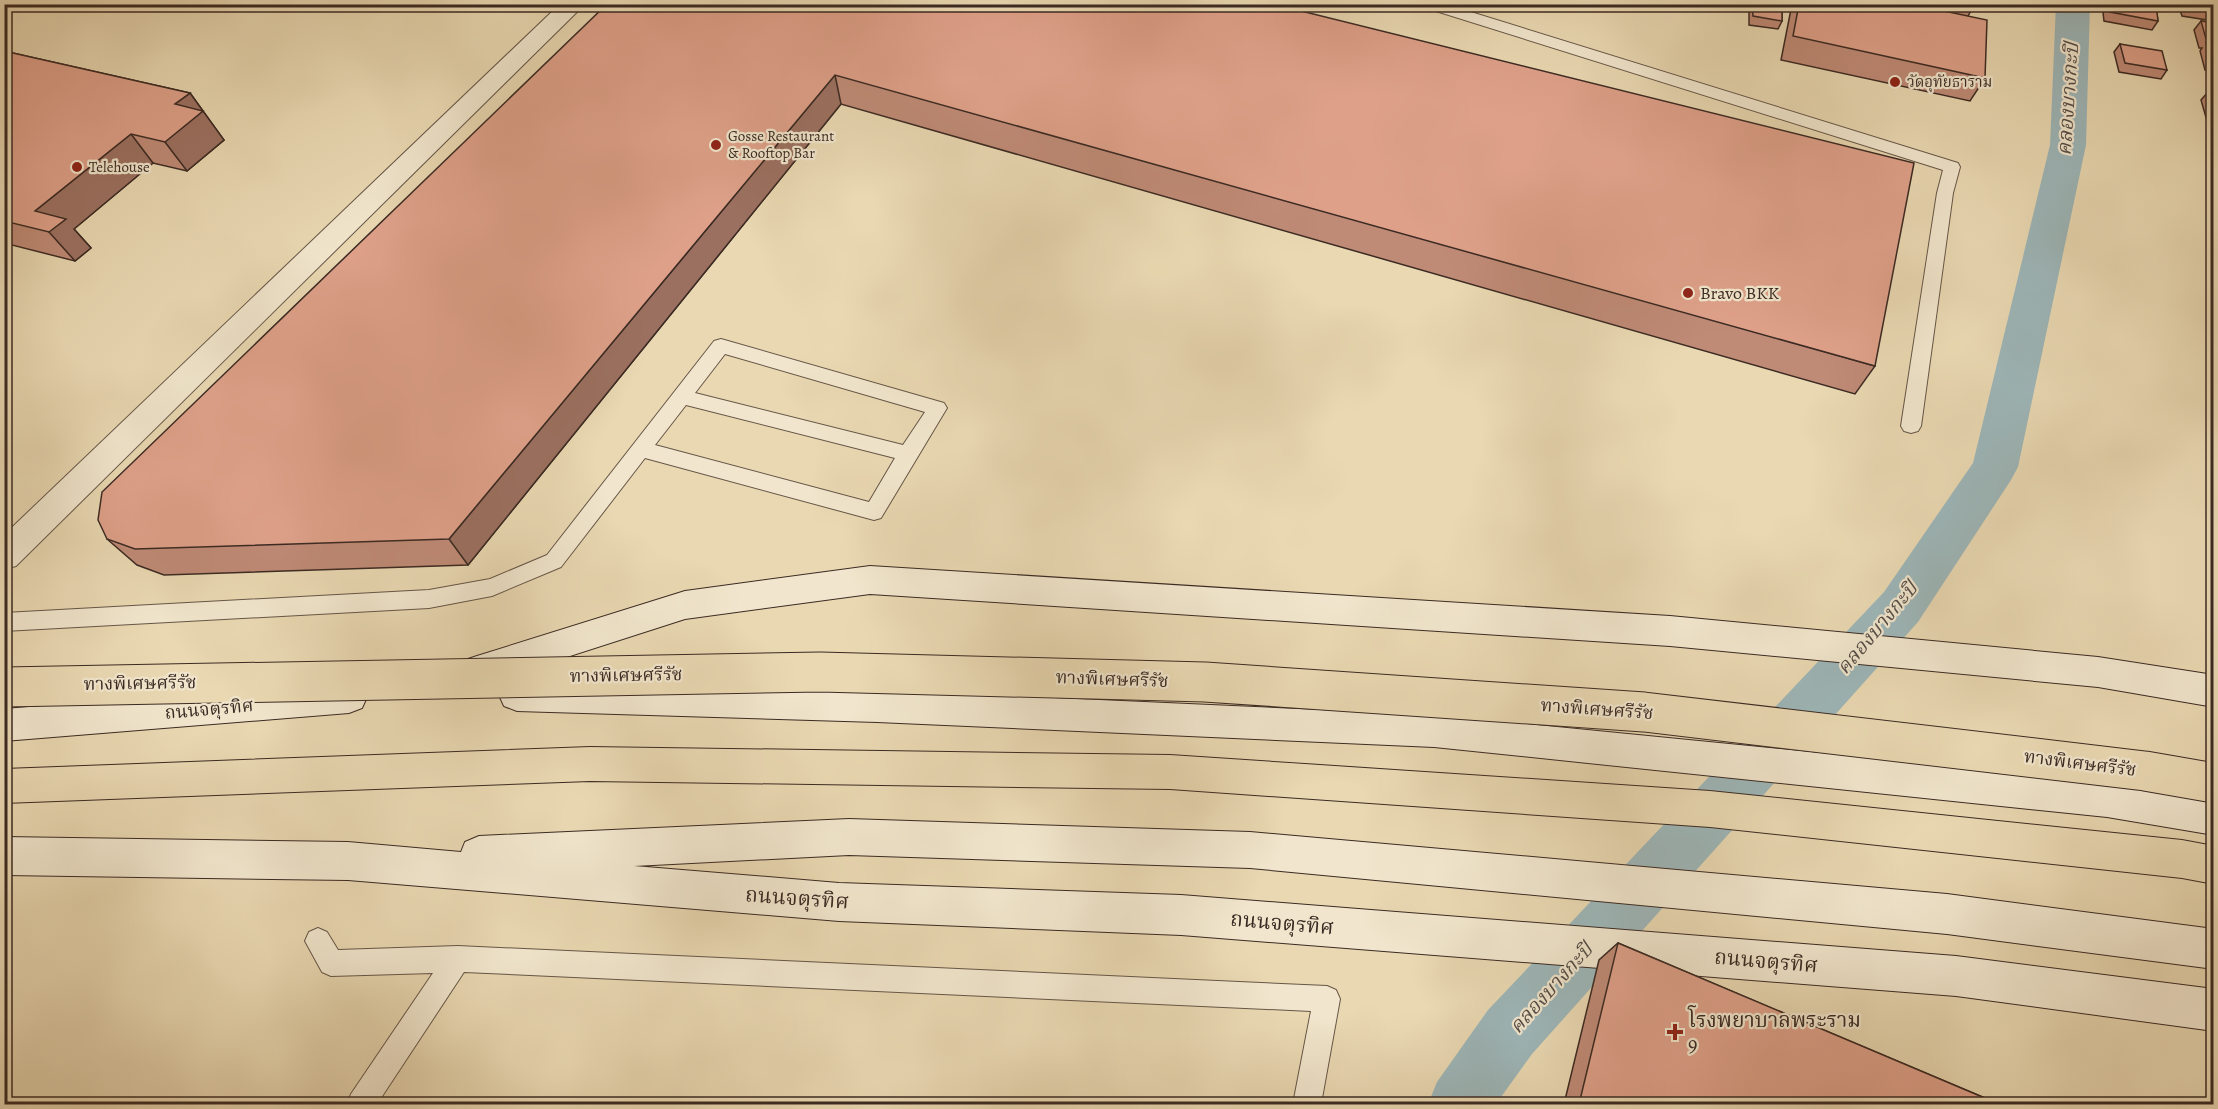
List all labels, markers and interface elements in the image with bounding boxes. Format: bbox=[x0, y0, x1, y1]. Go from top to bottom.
water label: คลองบางกะปิ bbox=[2051, 39, 2086, 156]
place label: วัดอุทัยธาราม bbox=[1907, 72, 1992, 93]
marker: วัดอุทัยธาราม bbox=[1888, 75, 1902, 89]
place label: Gosse Restaurant & Rooftop Bar bbox=[728, 126, 834, 163]
marker: Gosse Restaurant & Rooftop Bar bbox=[709, 138, 723, 152]
place label: Telehouse bbox=[89, 157, 150, 177]
marker: Telehouse bbox=[70, 160, 84, 174]
place label: Bravo BKK bbox=[1700, 281, 1780, 305]
marker: Bravo BKK bbox=[1681, 286, 1695, 300]
water label: คลองบางกะปิ bbox=[1830, 574, 1925, 680]
street label: ทางพิเศษศรีรัช bbox=[569, 662, 683, 688]
street label: ทางพิเศษศรีรัช bbox=[1055, 665, 1169, 693]
street label: ทางพิเศษศรีรัช bbox=[83, 670, 197, 696]
street label: ถนนจตุรทิศ bbox=[164, 693, 255, 725]
street label: ทางพิเศษศรีรัช bbox=[1540, 693, 1654, 725]
street label: ทางพิเศษศรีรัช bbox=[2023, 744, 2137, 782]
street label: ถนนจตุรทิศ bbox=[744, 880, 850, 916]
street label: ถนนจตุรทิศ bbox=[1229, 905, 1335, 941]
water label: คลองบางกะปิ bbox=[1503, 935, 1600, 1039]
street label: ถนนจตุรทิศ bbox=[1713, 943, 1819, 979]
place label: โรงพยาบาลพระราม 9 bbox=[1687, 1005, 1861, 1058]
marker: โรงพยาบาลพระราม 9 bbox=[1666, 1023, 1684, 1041]

